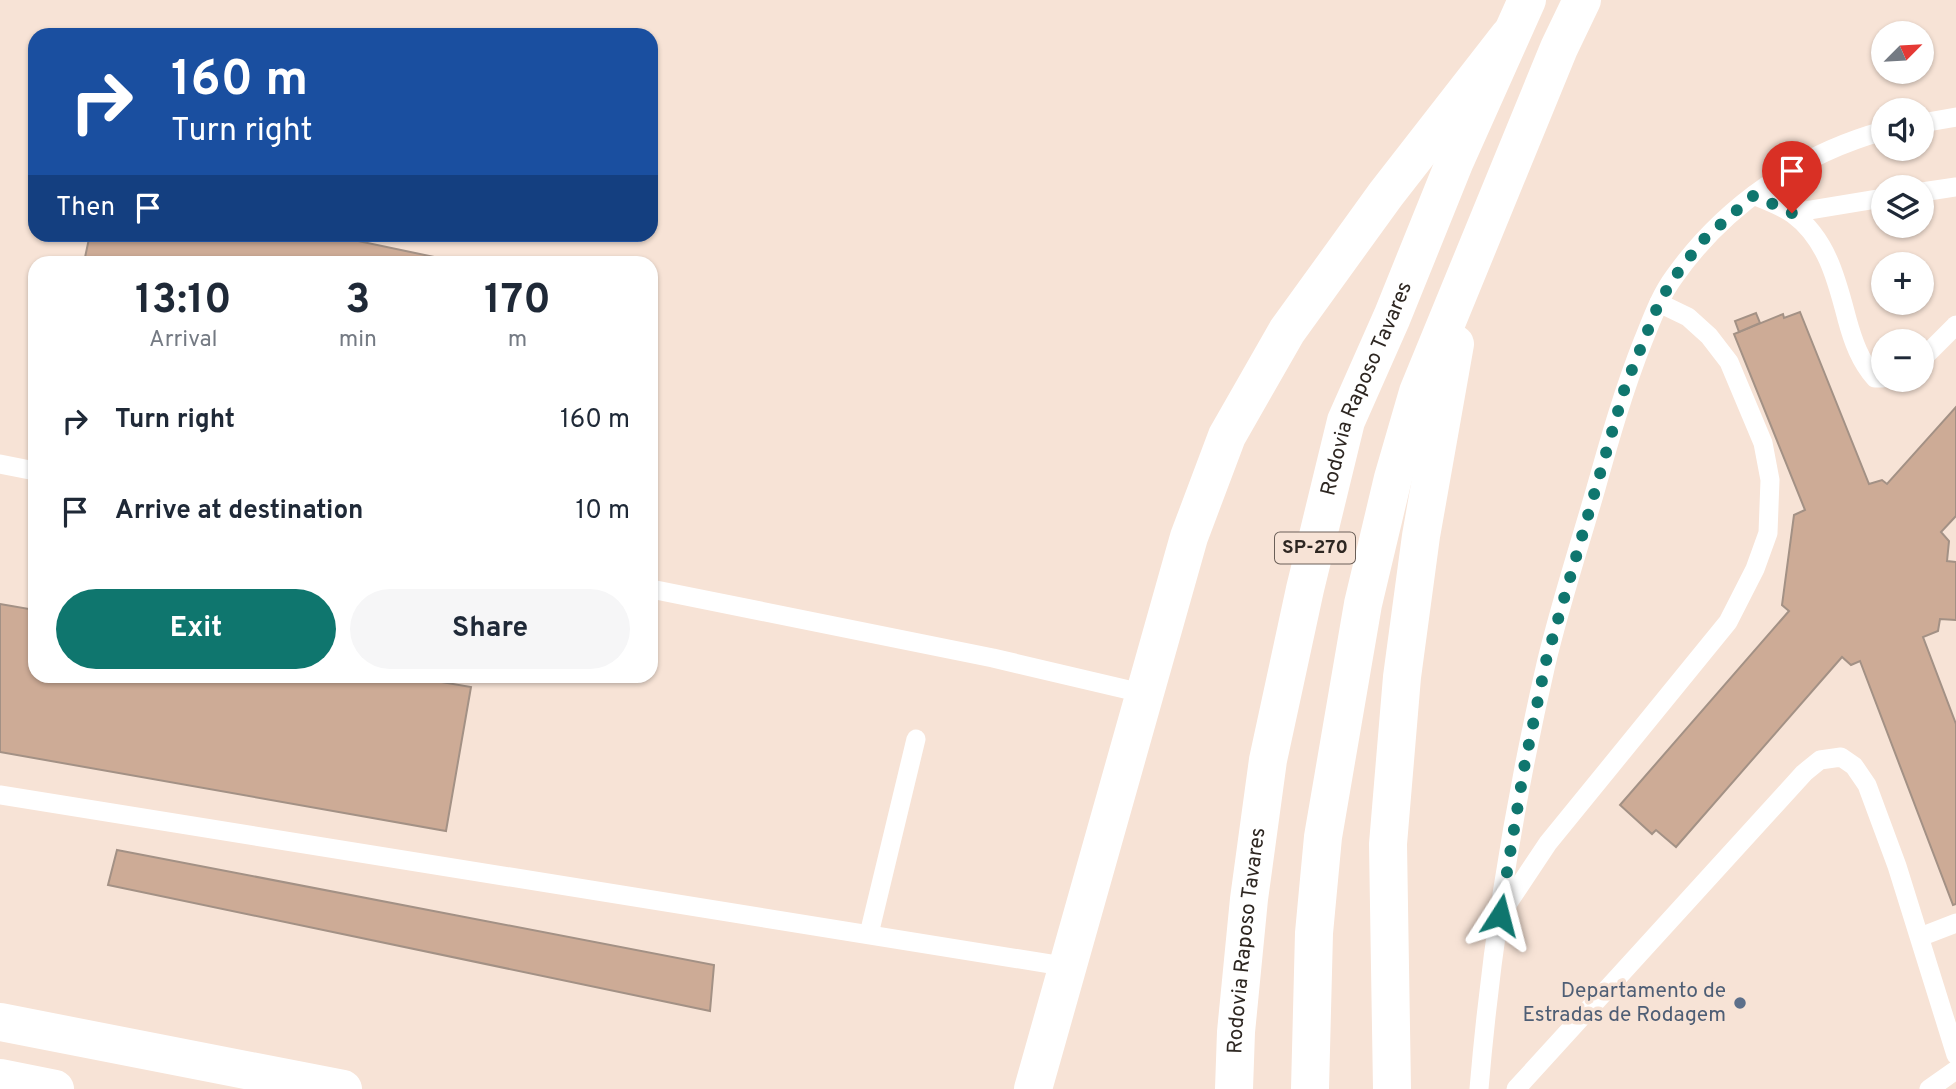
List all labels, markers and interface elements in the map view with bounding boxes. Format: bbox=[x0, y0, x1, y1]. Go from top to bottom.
north arrow bbox=[1871, 21, 1934, 84]
map controls bbox=[1871, 21, 1934, 392]
text: 160 m bbox=[171, 51, 308, 113]
icon: right bbox=[56, 56, 147, 147]
button: sound bbox=[1871, 98, 1934, 161]
text: Turn right bbox=[171, 112, 313, 152]
pin bbox=[1762, 141, 1822, 213]
icon: arrive bbox=[1773, 152, 1811, 190]
button: layers bbox=[1871, 175, 1934, 238]
icon: arrive bbox=[129, 189, 167, 227]
text: Then bbox=[56, 192, 115, 225]
button: + bbox=[1871, 252, 1934, 315]
text: 13:10 bbox=[135, 275, 232, 328]
text: 3 bbox=[345, 275, 370, 328]
text: 170 bbox=[484, 275, 551, 328]
street label: Rodovia Raposo Tavares bbox=[1315, 277, 1418, 499]
text: Arrival bbox=[149, 326, 218, 355]
text: min bbox=[339, 326, 377, 355]
text: m bbox=[508, 326, 527, 355]
button: − bbox=[1871, 329, 1934, 392]
icon: right bbox=[56, 402, 94, 440]
text: Turn right bbox=[115, 404, 235, 437]
text: 160 m bbox=[560, 404, 630, 437]
icon: arrive bbox=[56, 493, 94, 531]
text: Arrive at destination bbox=[115, 495, 363, 528]
text: 10 m bbox=[575, 495, 630, 528]
road number: SP-270 bbox=[1275, 533, 1355, 564]
button: Exit bbox=[56, 589, 336, 669]
button: Share bbox=[350, 589, 630, 669]
street label: Rodovia Raposo Tavares bbox=[1222, 826, 1272, 1054]
position arrow bbox=[1463, 878, 1537, 952]
place label: Departamento de Estradas de Rodagem bbox=[1523, 978, 1726, 1029]
marker: Departamento de Estradas de Rodagem bbox=[1732, 995, 1748, 1011]

